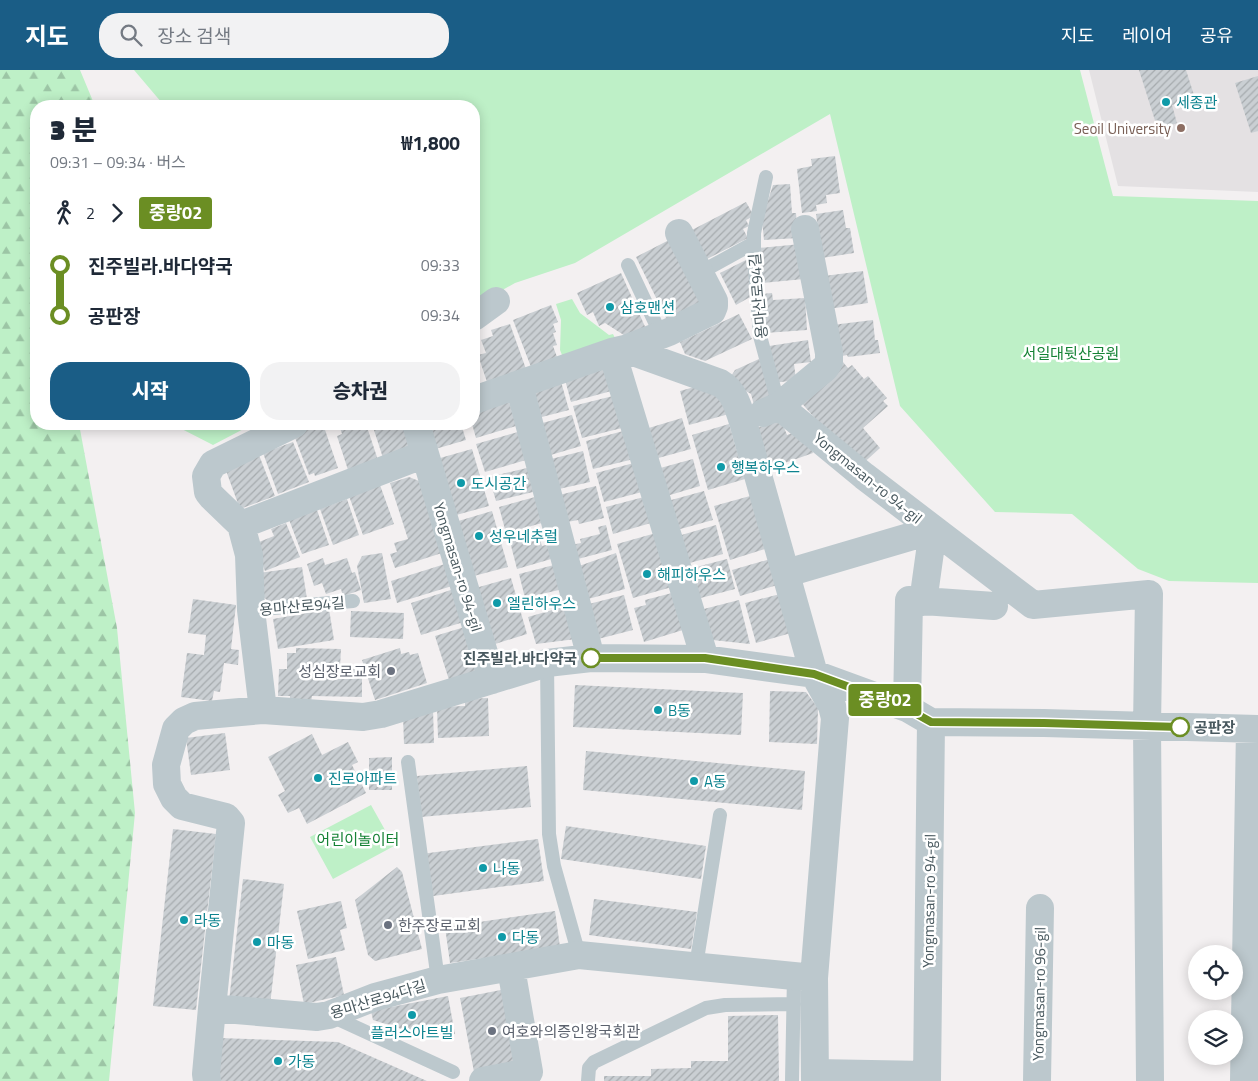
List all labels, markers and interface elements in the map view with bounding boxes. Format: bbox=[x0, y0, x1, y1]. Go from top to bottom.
search box bbox=[99, 13, 449, 58]
text: 지도 bbox=[25, 18, 69, 54]
icon: search bbox=[117, 21, 145, 49]
text: 장소 검색 bbox=[157, 21, 231, 50]
text: 지도 bbox=[1061, 22, 1094, 49]
text: 레이어 bbox=[1122, 22, 1172, 49]
text: 공유 bbox=[1200, 22, 1233, 49]
place label: 세종관 bbox=[1176, 91, 1218, 114]
marker: 세종관 bbox=[1160, 96, 1172, 108]
text: 3 분 bbox=[50, 108, 97, 151]
place label: Seoil University bbox=[1074, 117, 1171, 140]
marker: Seoil University bbox=[1175, 122, 1187, 134]
text: ₩1,800 bbox=[401, 128, 460, 157]
text: 09:31 – 09:34 · 버스 bbox=[50, 150, 186, 174]
icon: walk bbox=[50, 199, 78, 227]
icon: forward bbox=[103, 199, 131, 227]
text: 중랑02 bbox=[149, 199, 202, 226]
text: 2 bbox=[86, 201, 95, 225]
text: 진주빌라.바다약국 bbox=[88, 251, 233, 280]
street label: 용마산로94길 bbox=[743, 252, 773, 340]
text: 09:33 bbox=[421, 253, 460, 277]
place label: 삼호맨션 bbox=[620, 296, 675, 319]
text: 공판장 bbox=[88, 301, 140, 330]
marker: 삼호맨션 bbox=[604, 301, 616, 313]
text: 09:34 bbox=[421, 303, 460, 327]
park label: 서일대뒷산공원 bbox=[1023, 342, 1119, 365]
button: 시작 bbox=[50, 362, 250, 420]
button: 승차권 bbox=[260, 362, 460, 420]
street label: Yongmasan-ro 94-gil bbox=[809, 427, 927, 529]
place label: 행복하우스 bbox=[731, 456, 800, 479]
marker: 행복하우스 bbox=[715, 461, 727, 473]
place label: 도시공간 bbox=[471, 472, 526, 495]
marker: 도시공간 bbox=[455, 477, 467, 489]
street label: Yongmasan-ro 94-gil bbox=[427, 500, 489, 634]
place label: 성우네추럴 bbox=[489, 525, 558, 548]
marker: 성우네추럴 bbox=[473, 530, 485, 542]
place label: 해피하우스 bbox=[657, 563, 726, 586]
marker: 해피하우스 bbox=[641, 568, 653, 580]
street label: 용마산로94길 bbox=[258, 591, 346, 621]
place label: 엘린하우스 bbox=[507, 592, 576, 615]
marker: 엘린하우스 bbox=[491, 597, 503, 609]
place label: 진주빌라.바다약국 bbox=[463, 647, 577, 670]
marker: 진주빌라.바다약국 bbox=[581, 648, 601, 668]
place label: 성심장로교회 bbox=[298, 660, 381, 683]
marker: 성심장로교회 bbox=[385, 665, 397, 677]
line badge: 중랑02 bbox=[850, 684, 920, 716]
text: 중랑02 bbox=[858, 686, 912, 713]
place label: B동 bbox=[668, 699, 691, 722]
marker: B동 bbox=[652, 704, 664, 716]
place label: 공판장 bbox=[1194, 716, 1236, 739]
marker: 공판장 bbox=[1170, 717, 1190, 737]
place label: 진로아파트 bbox=[328, 767, 397, 790]
place label: A동 bbox=[704, 770, 727, 793]
marker: 진로아파트 bbox=[312, 772, 324, 784]
marker: A동 bbox=[688, 775, 700, 787]
park label: 어린이놀이터 bbox=[317, 828, 399, 851]
street label: Yongmasan-ro 94-gil bbox=[916, 834, 942, 968]
place label: 나동 bbox=[493, 857, 521, 880]
marker: 나동 bbox=[477, 862, 489, 874]
place label: 라동 bbox=[194, 909, 222, 932]
marker: 라동 bbox=[178, 914, 190, 926]
place label: 한주장로교회 bbox=[398, 914, 481, 937]
marker: 한주장로교회 bbox=[382, 919, 394, 931]
place label: 다동 bbox=[512, 926, 540, 949]
street label: Yongmasan-ro 96-gil bbox=[1026, 927, 1052, 1061]
place label: 마동 bbox=[267, 931, 295, 954]
marker: 다동 bbox=[496, 931, 508, 943]
marker: 마동 bbox=[251, 936, 263, 948]
map controls bbox=[1188, 945, 1243, 1065]
button: locate bbox=[1188, 945, 1243, 1000]
street label: 용마산로94다길 bbox=[327, 973, 429, 1025]
marker: 플러스아트빌 bbox=[406, 1009, 418, 1021]
button: layers bbox=[1188, 1010, 1243, 1065]
place label: 여호와의증인왕국회관 bbox=[502, 1020, 640, 1043]
place label: 플러스아트빌 bbox=[371, 1021, 453, 1044]
marker: 여호와의증인왕국회관 bbox=[486, 1025, 498, 1037]
place label: 가동 bbox=[288, 1050, 316, 1073]
marker: 가동 bbox=[272, 1055, 284, 1067]

